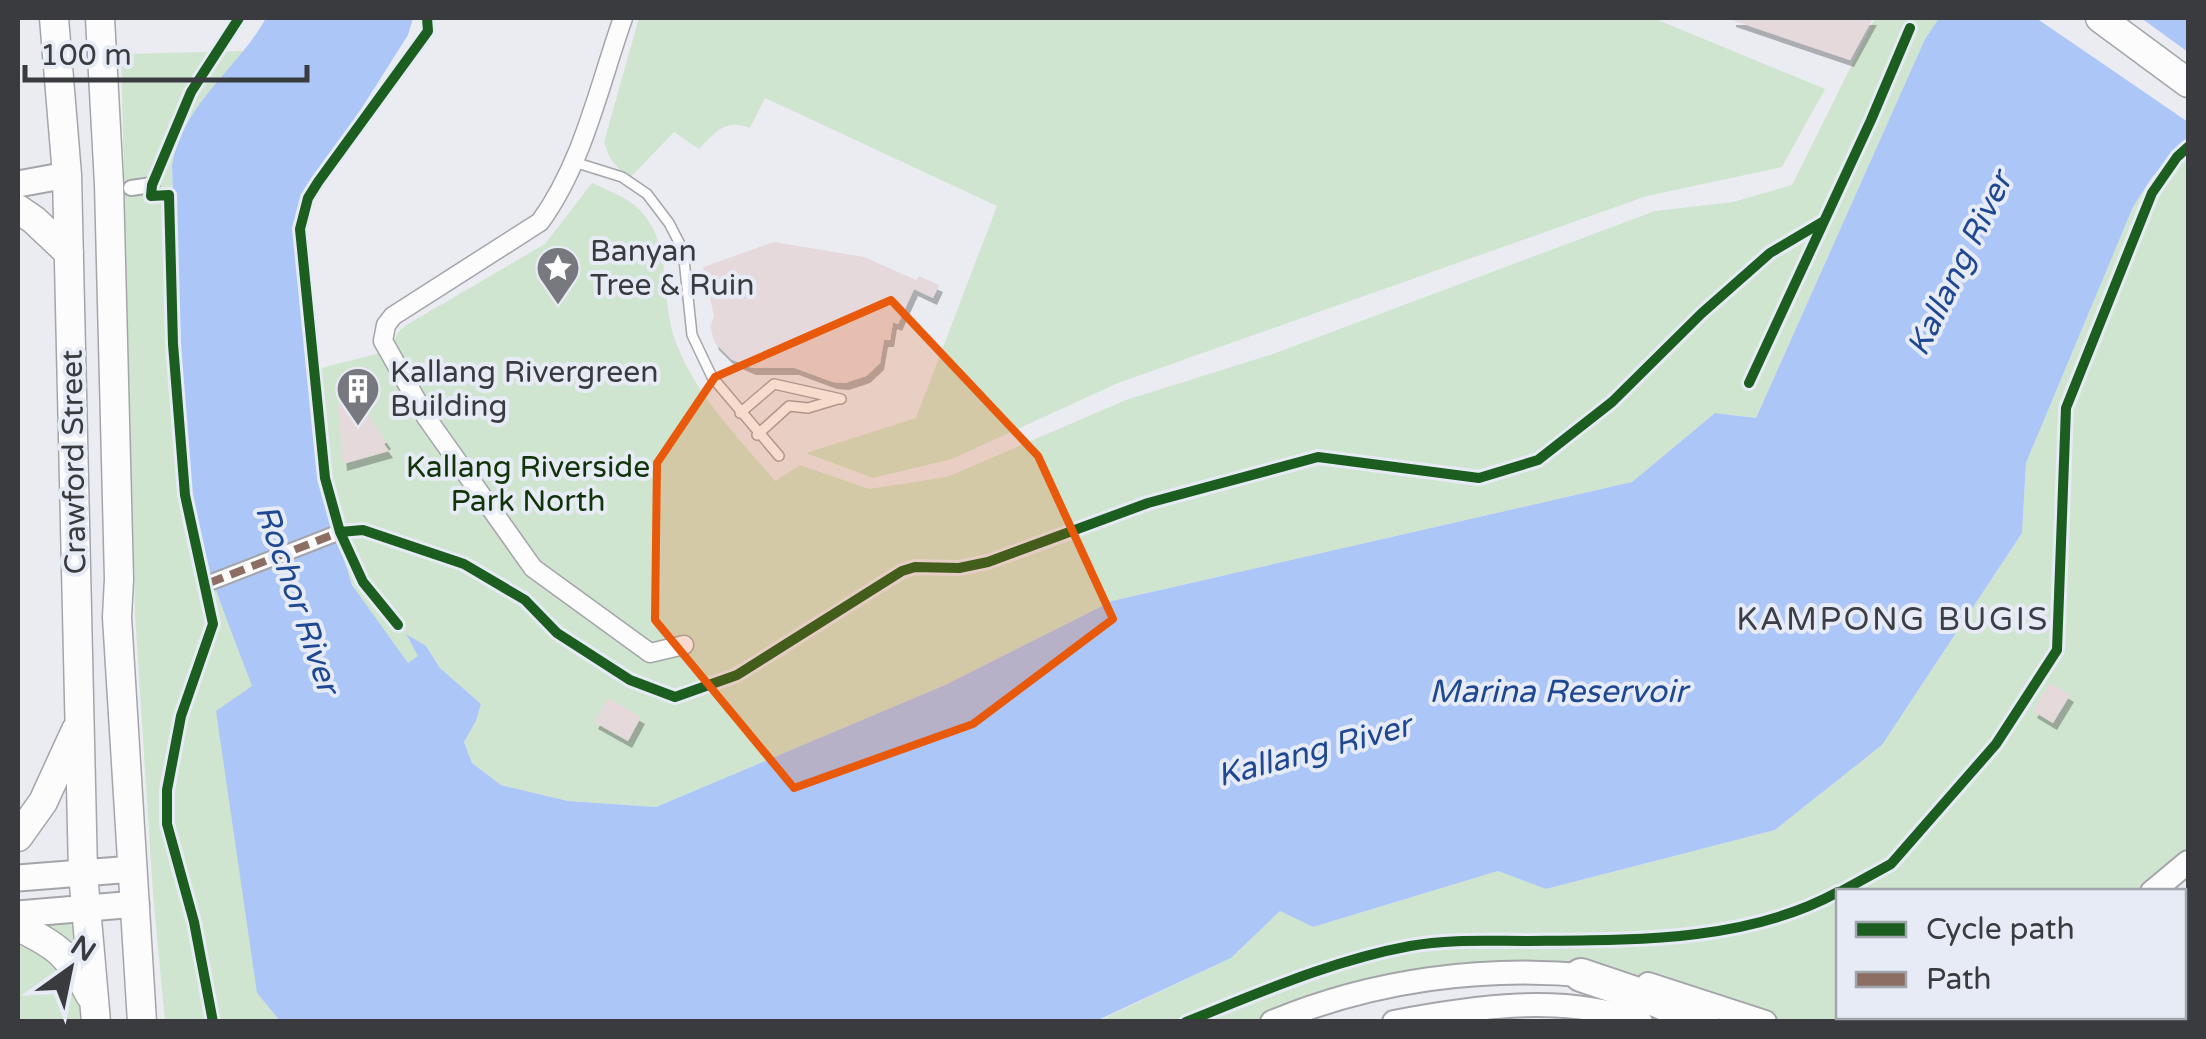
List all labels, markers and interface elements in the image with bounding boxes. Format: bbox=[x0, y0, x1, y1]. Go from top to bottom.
scale bar bbox=[25, 20, 308, 82]
text: 100 m bbox=[40, 37, 132, 74]
water label: Kallang River bbox=[1899, 163, 2022, 362]
place label: Banyan Tree & Ruin bbox=[590, 233, 754, 304]
place icon: Banyan Tree & Ruin bbox=[535, 245, 581, 306]
street label: Crawford Street bbox=[54, 349, 94, 575]
place label: Kallang Rivergreen Building bbox=[390, 354, 659, 425]
building icon: Kallang Rivergreen Building bbox=[335, 366, 381, 427]
park label: Kallang Riverside Park North bbox=[406, 449, 650, 520]
water label: Rochor River bbox=[247, 500, 348, 702]
district label: KAMPONG BUGIS bbox=[1736, 601, 2050, 639]
water label: Marina Reservoir bbox=[1429, 673, 1691, 711]
water label: Kallang River bbox=[1213, 706, 1419, 795]
legend bbox=[1836, 889, 2186, 1019]
text: Cycle path bbox=[1926, 911, 2075, 948]
north arrow bbox=[20, 919, 120, 1019]
text: N bbox=[64, 928, 102, 969]
text: Path bbox=[1926, 961, 1992, 998]

